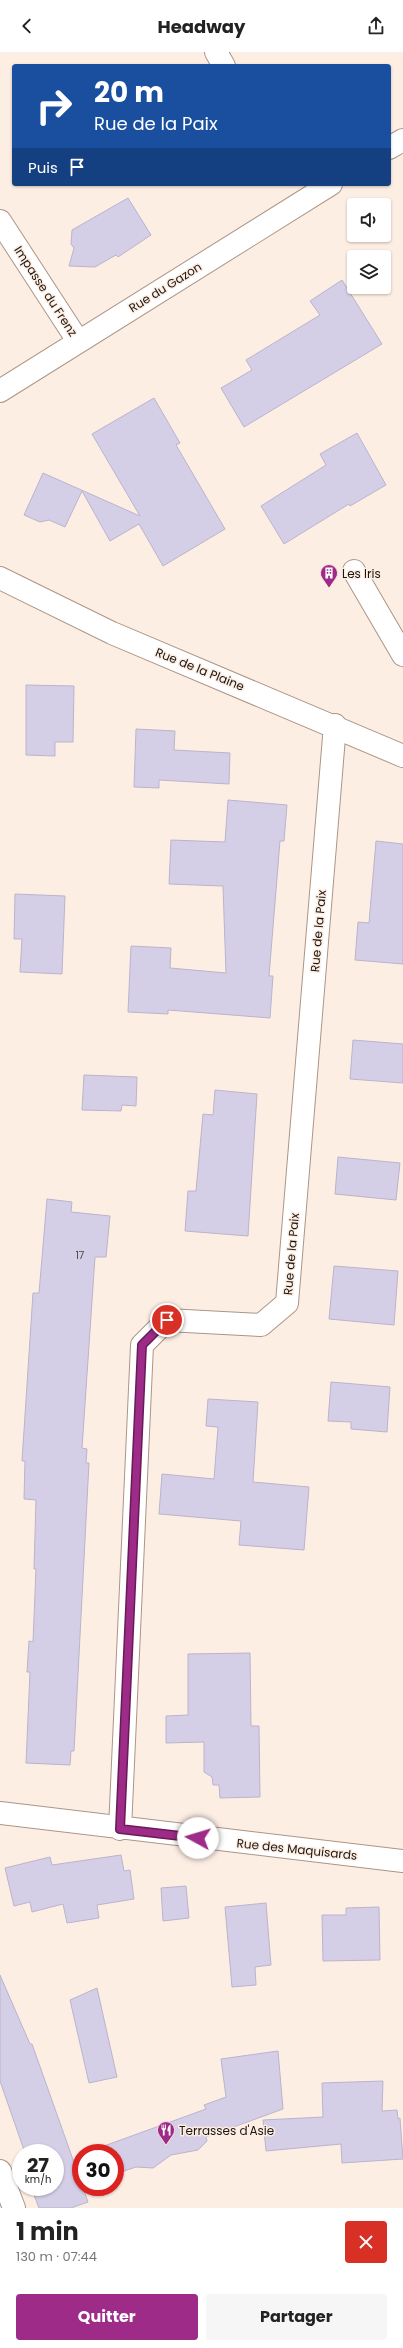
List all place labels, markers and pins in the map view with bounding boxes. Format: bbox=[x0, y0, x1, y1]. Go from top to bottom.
building icon: Les Iris bbox=[319, 563, 339, 588]
place label: Les Iris bbox=[342, 565, 381, 582]
pin bbox=[150, 1303, 184, 1337]
restaurant icon: Terrasses d'Asie bbox=[156, 2120, 176, 2145]
place label: Terrasses d'Asie bbox=[179, 2122, 274, 2139]

